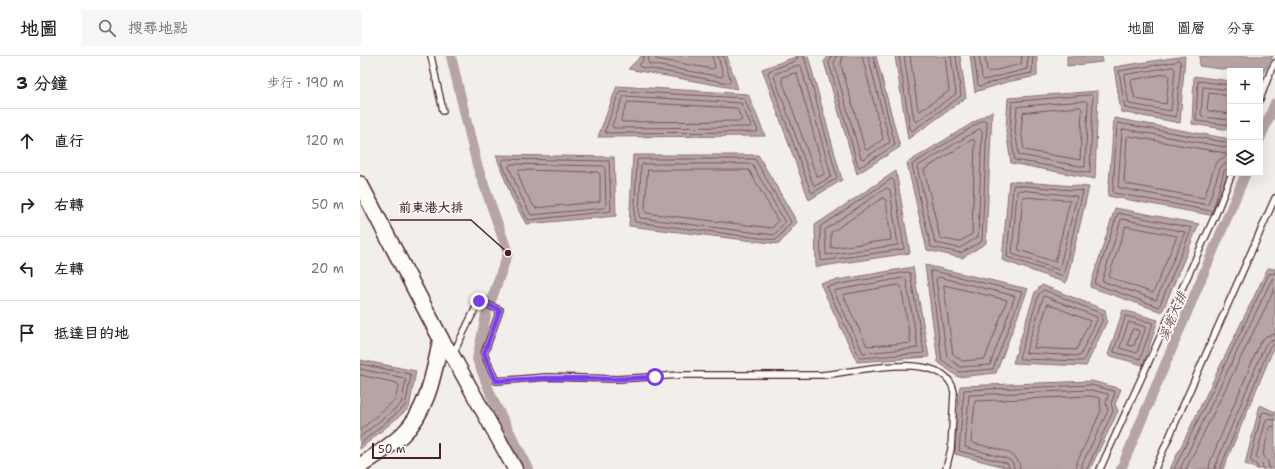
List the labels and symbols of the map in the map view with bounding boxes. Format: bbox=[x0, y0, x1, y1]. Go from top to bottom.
callout: 前東港大排 bbox=[390, 195, 471, 220]
text: 前東港大排 bbox=[398, 199, 464, 216]
water label: 溪墘大排 bbox=[1154, 288, 1191, 343]
route end bbox=[470, 292, 488, 310]
route start bbox=[646, 368, 664, 386]
scale bar bbox=[372, 441, 441, 460]

